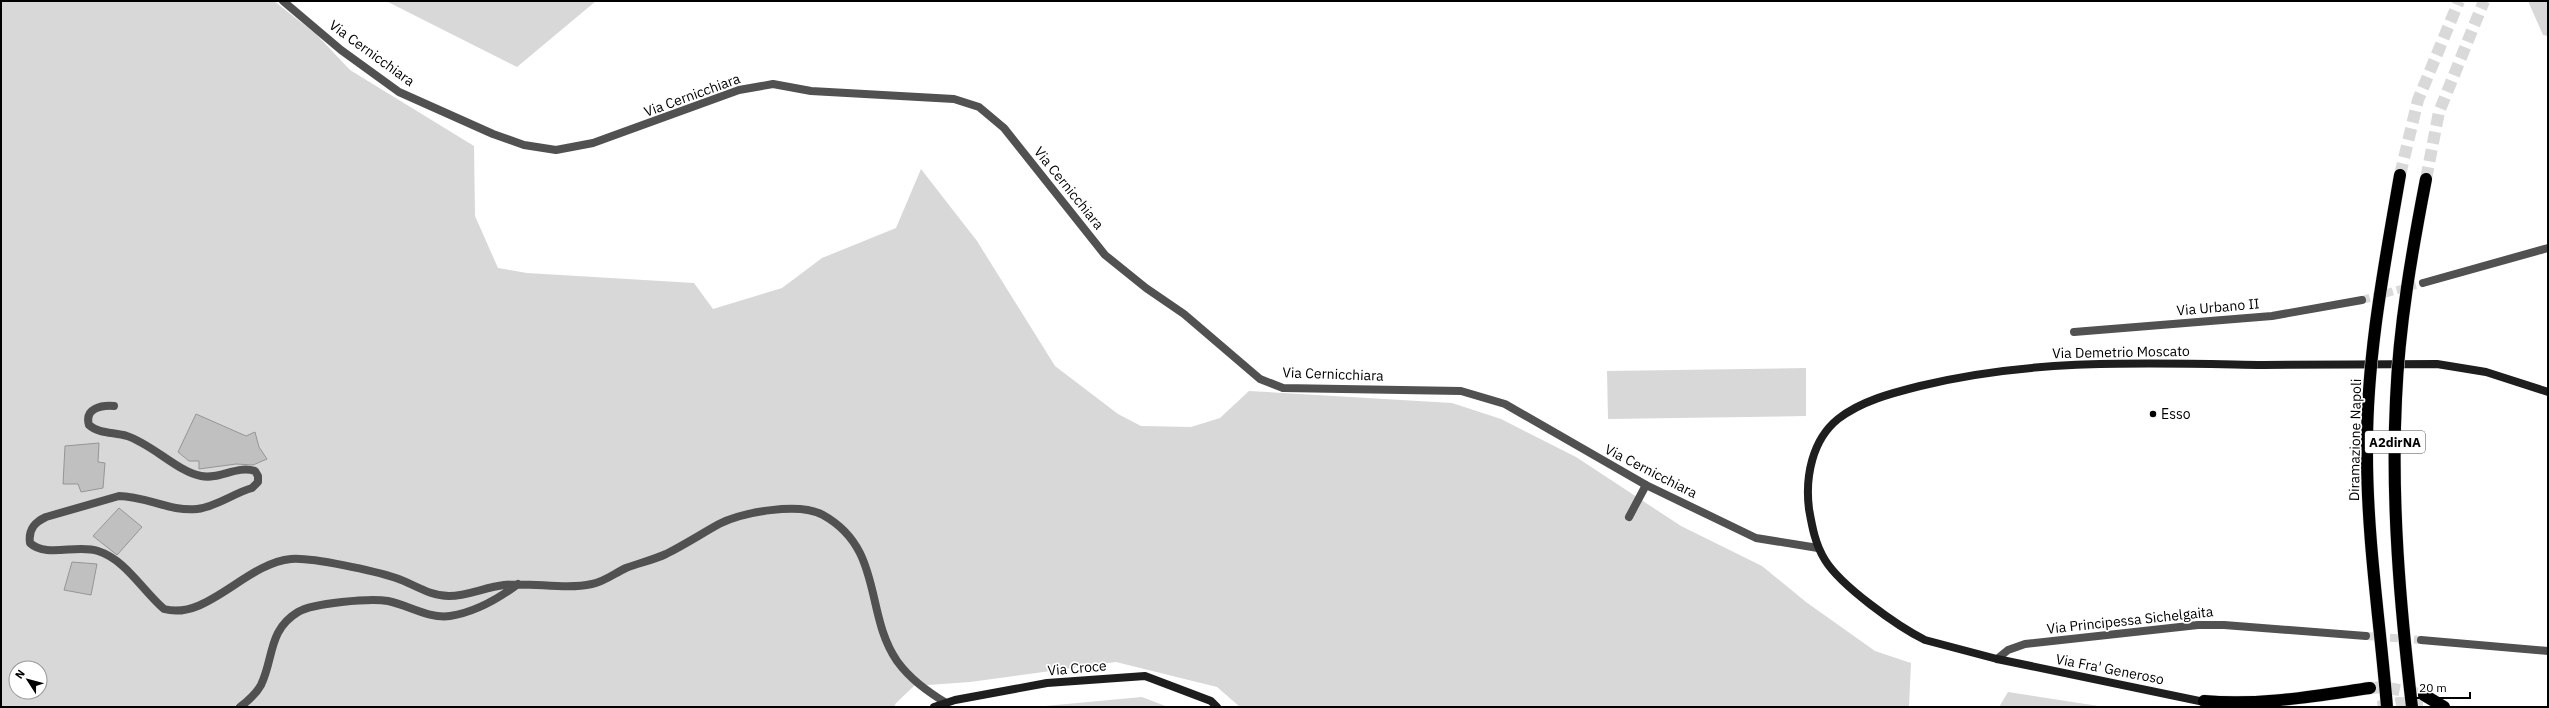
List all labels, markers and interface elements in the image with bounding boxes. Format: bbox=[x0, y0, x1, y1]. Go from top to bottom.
street label: Via Cernicchiara bbox=[326, 16, 419, 90]
street label: Via Cernicchiara bbox=[641, 69, 743, 121]
street label: Via Cernicchiara bbox=[1030, 143, 1108, 233]
street label: Via Urbano II bbox=[2176, 294, 2260, 320]
street label: Via Demetrio Moscato bbox=[2052, 342, 2190, 362]
street label: Via Cernicchiara bbox=[1282, 363, 1384, 385]
street label: Diramazione Napoli bbox=[2345, 379, 2365, 501]
place label: Esso bbox=[2161, 405, 2191, 423]
marker: Esso bbox=[2148, 409, 2158, 419]
road number: A2dirNA bbox=[2365, 431, 2425, 453]
street label: Via Cernicchiara bbox=[1602, 440, 1701, 502]
street label: Via Principessa Sichelgaita bbox=[2046, 602, 2215, 638]
street label: Via Fra' Generoso bbox=[2054, 650, 2166, 688]
street label: Via Croce bbox=[1047, 656, 1108, 680]
north arrow bbox=[8, 660, 48, 700]
text: N bbox=[12, 667, 28, 681]
scale bar bbox=[2413, 674, 2470, 700]
text: 20 m bbox=[2419, 680, 2447, 695]

